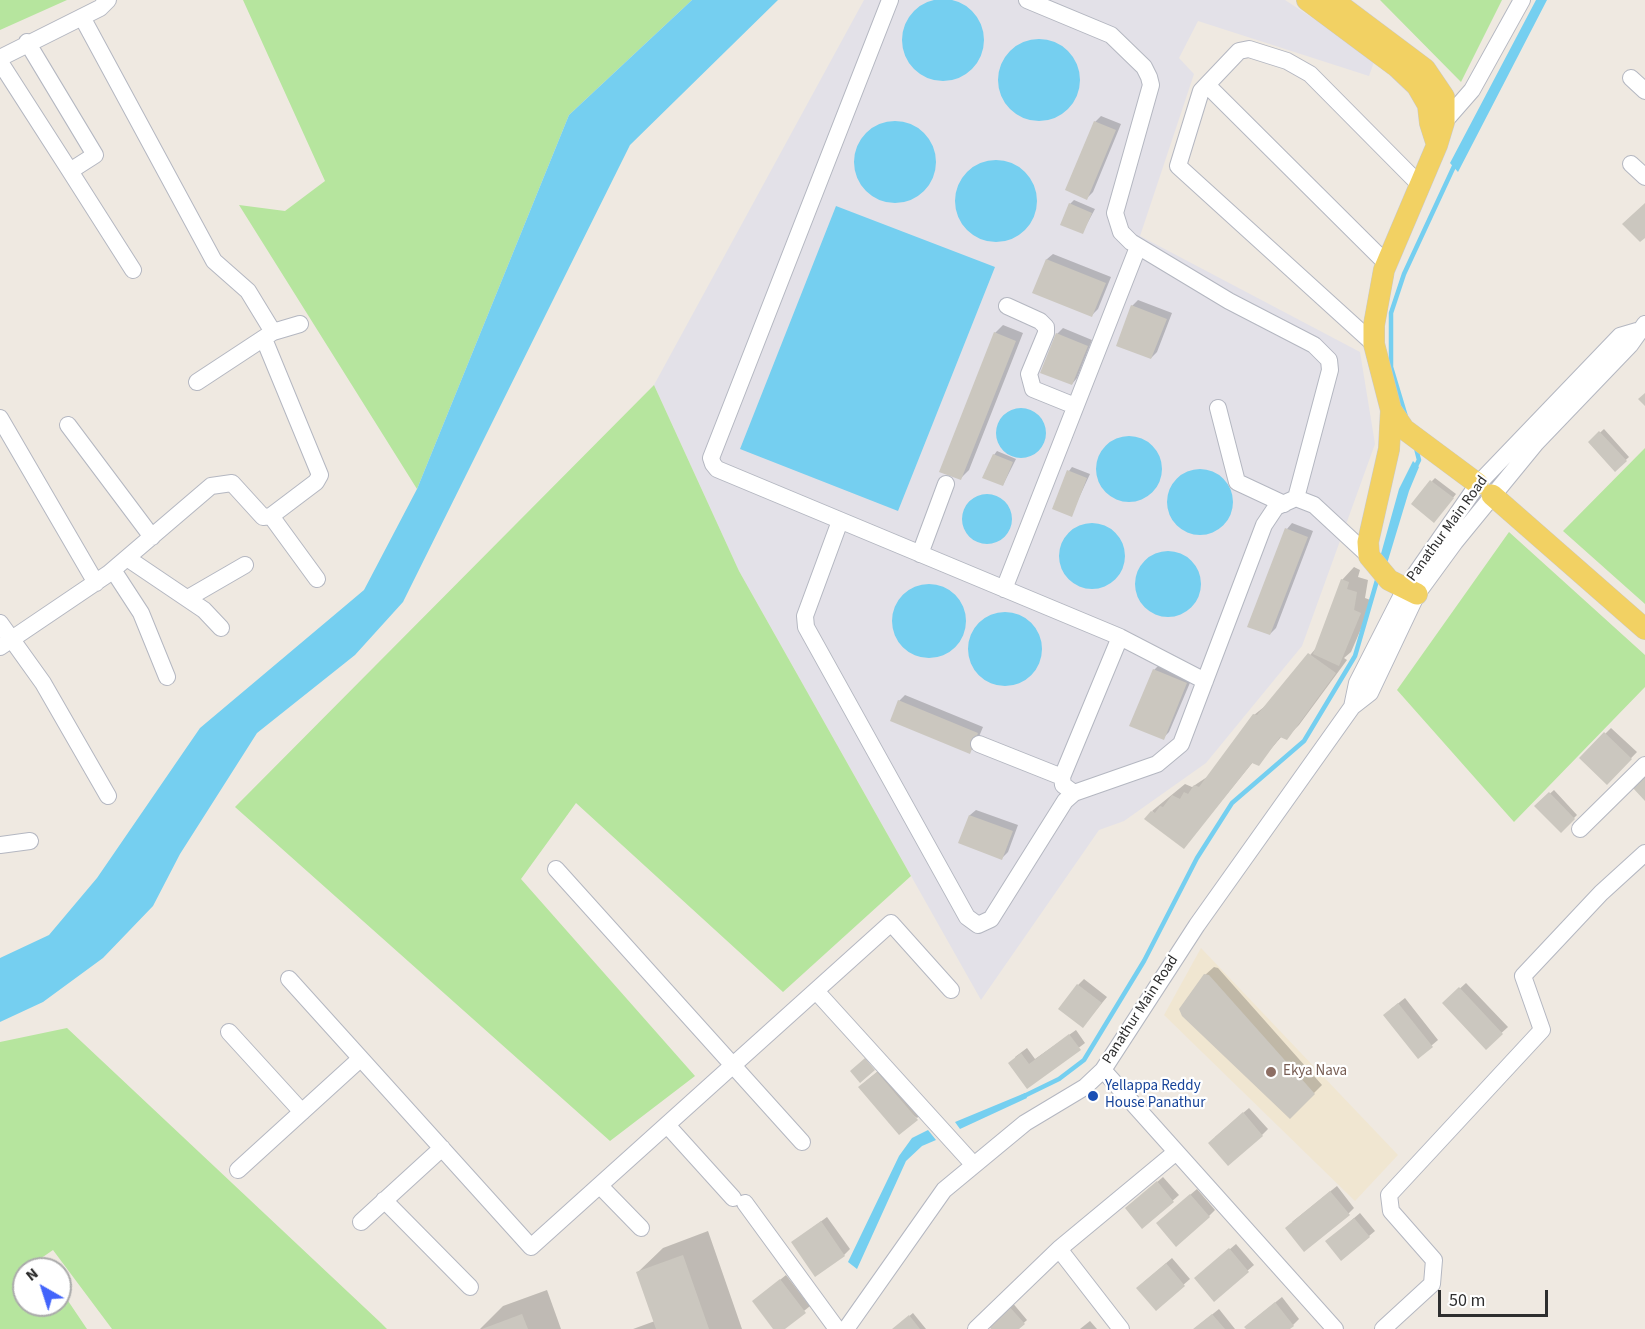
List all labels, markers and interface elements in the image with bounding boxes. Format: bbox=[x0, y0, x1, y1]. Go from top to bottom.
street label: Panathur Main Road bbox=[1404, 473, 1492, 585]
street label: Panathur Main Road bbox=[1099, 952, 1183, 1068]
place label: Ekya Nava bbox=[1283, 1063, 1347, 1081]
marker: Ekya Nava bbox=[1264, 1065, 1278, 1079]
place label: Yellappa Reddy House Panathur bbox=[1105, 1078, 1205, 1113]
marker: Yellappa Reddy House Panathur bbox=[1086, 1089, 1100, 1103]
north arrow bbox=[12, 1257, 72, 1317]
text: N bbox=[21, 1263, 43, 1286]
scale bar bbox=[1441, 1278, 1550, 1316]
text: 50 m bbox=[1449, 1288, 1485, 1313]

